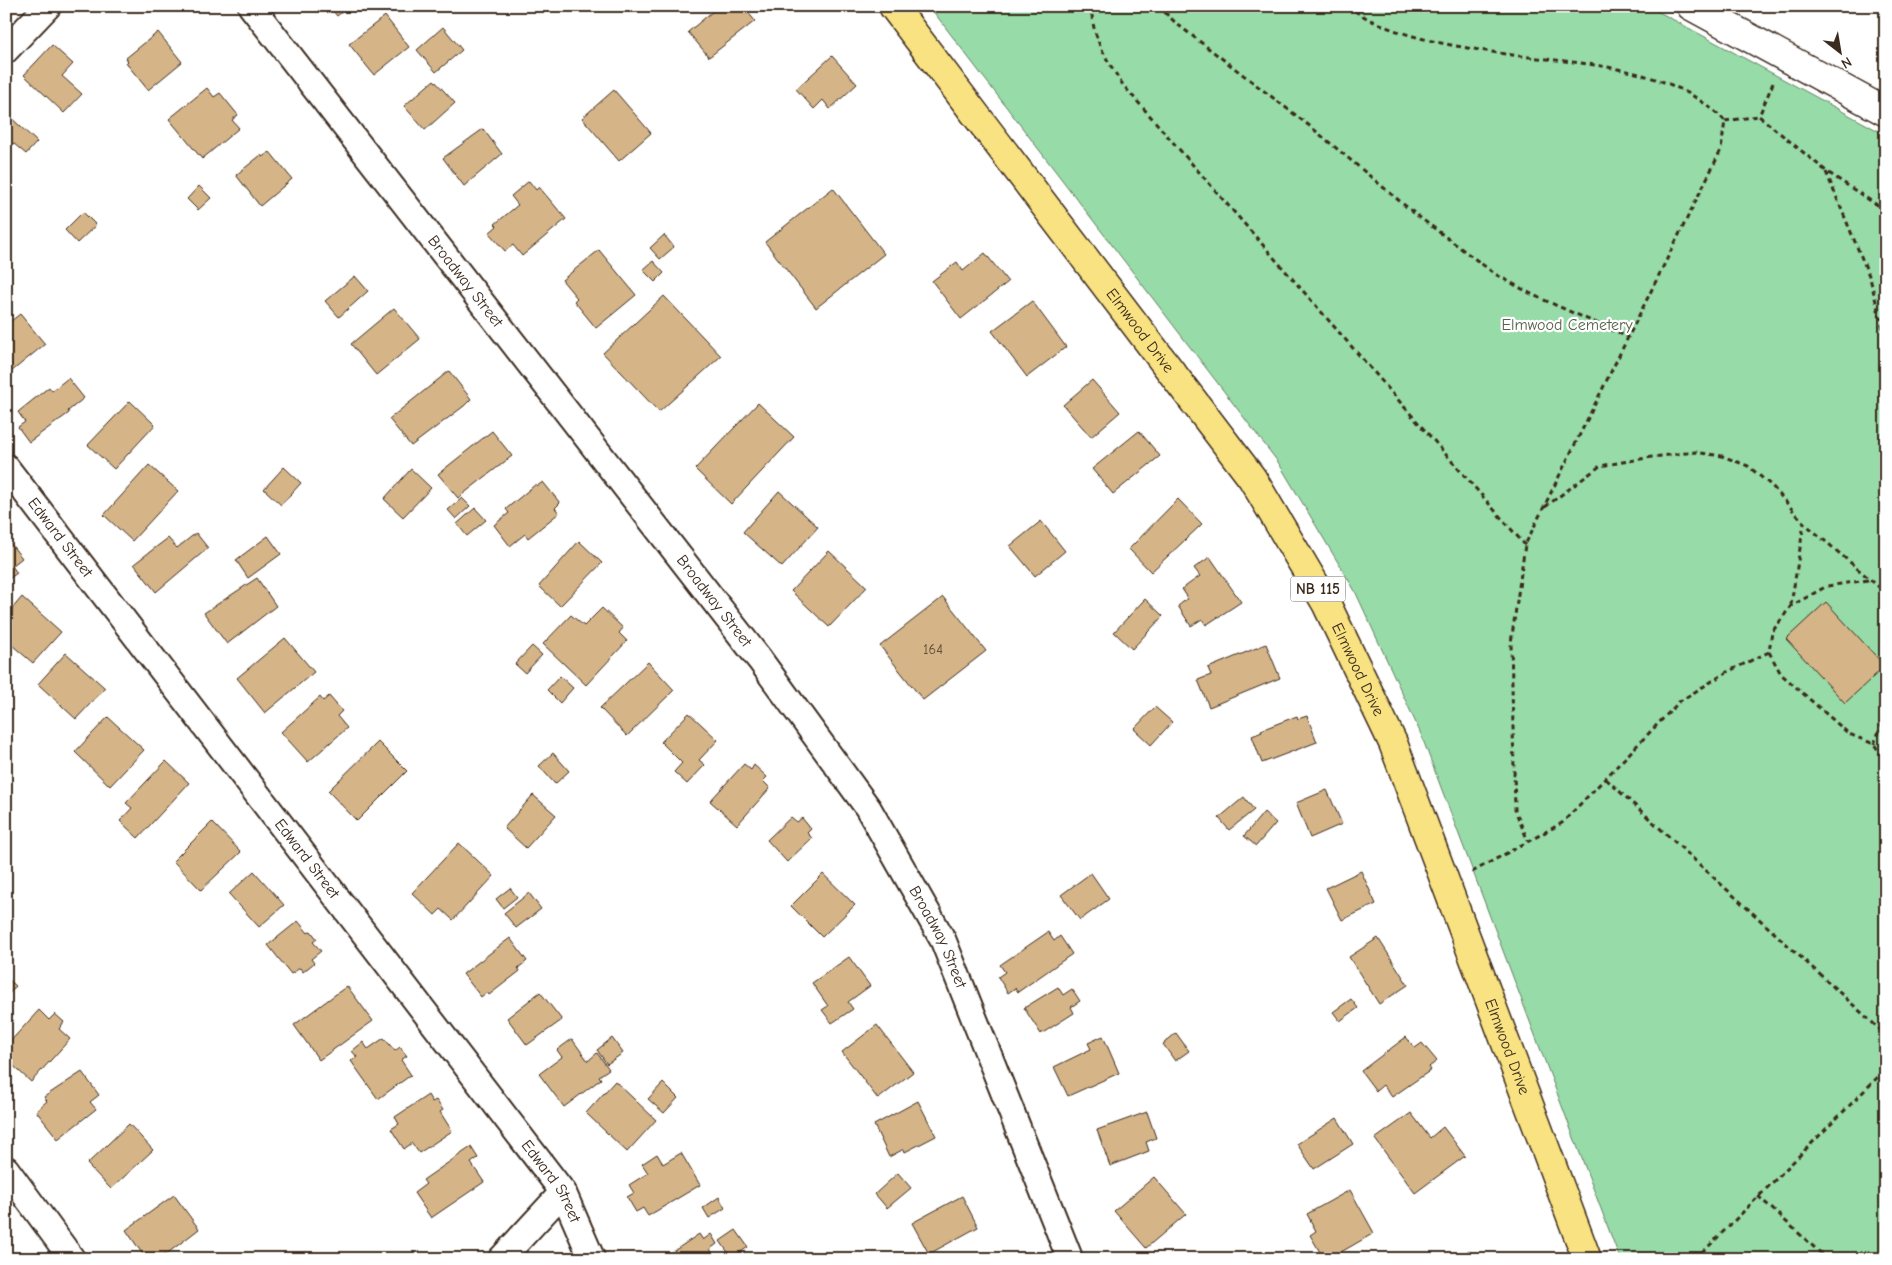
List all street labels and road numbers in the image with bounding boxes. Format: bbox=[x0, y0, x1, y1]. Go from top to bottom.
street label: Broadway Street bbox=[424, 232, 507, 331]
street label: Elmwood Drive bbox=[1102, 285, 1178, 376]
street label: Edward Street bbox=[24, 494, 97, 581]
street label: Broadway Street bbox=[673, 552, 756, 651]
road number: NB 115 bbox=[1290, 576, 1346, 602]
street label: Elmwood Drive bbox=[1328, 620, 1388, 719]
street label: Edward Street bbox=[271, 815, 343, 902]
street label: Broadway Street bbox=[905, 883, 970, 991]
street label: Elmwood Drive bbox=[1481, 996, 1533, 1097]
street label: Edward Street bbox=[517, 1137, 584, 1226]

